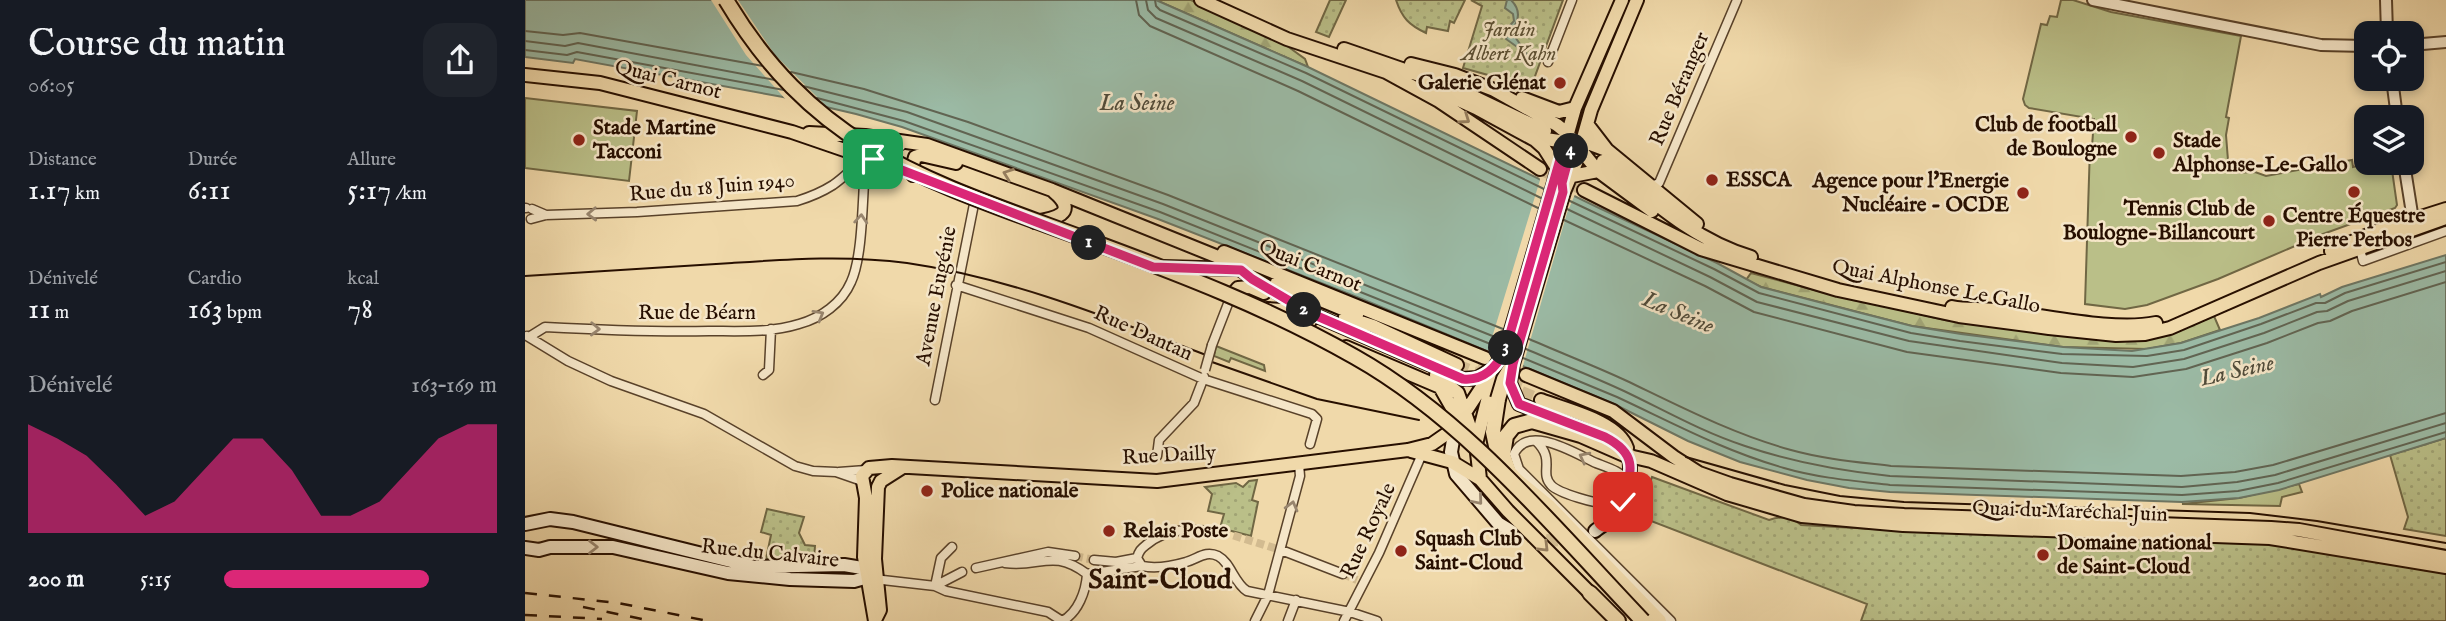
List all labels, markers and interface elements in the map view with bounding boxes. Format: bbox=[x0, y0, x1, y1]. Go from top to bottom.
park label: Jardin Albert Kahn bbox=[1460, 17, 1556, 68]
text: Course du matin bbox=[28, 21, 286, 69]
map controls bbox=[2354, 21, 2424, 175]
button: locate bbox=[2354, 21, 2424, 91]
button: share bbox=[423, 23, 497, 97]
street label: Rue Béranger bbox=[1644, 28, 1716, 150]
street label: Quai Carnot bbox=[612, 54, 724, 106]
place label: Galerie Glénat bbox=[1418, 70, 1547, 97]
text: 06:05 bbox=[28, 71, 75, 100]
marker: Galerie Glénat bbox=[1552, 75, 1568, 91]
water label: La Seine bbox=[1099, 89, 1175, 118]
button: layers bbox=[2354, 105, 2424, 175]
one-way arrow bbox=[1457, 111, 1470, 124]
place label: Club de football de Boulogne bbox=[1975, 112, 2118, 163]
place label: Stade Martine Tacconi bbox=[592, 115, 716, 166]
place label: Stade Alphonse-Le-Gallo bbox=[2172, 128, 2348, 179]
pin bbox=[843, 129, 903, 189]
marker: Club de football de Boulogne bbox=[2123, 129, 2139, 145]
marker: Stade Martine Tacconi bbox=[571, 132, 587, 148]
pin: 4 bbox=[1553, 134, 1589, 168]
text: 4 bbox=[1566, 138, 1575, 162]
icon: arrive bbox=[854, 140, 892, 178]
marker: Stade Alphonse-Le-Gallo bbox=[2151, 145, 2167, 161]
text: Distance bbox=[28, 148, 97, 172]
text: Durée bbox=[188, 148, 237, 172]
text: Allure bbox=[347, 148, 396, 172]
street label: Rue du 18 Juin 1940 bbox=[628, 167, 796, 209]
place label: ESSCA bbox=[1726, 167, 1793, 194]
one-way arrow bbox=[1003, 168, 1015, 182]
place label: Agence pour l'Energie Nucléaire - OCDE bbox=[1811, 168, 2009, 219]
text: 1.17 bbox=[28, 172, 71, 210]
text: 6:11 bbox=[188, 172, 231, 210]
text: 5:17 bbox=[347, 172, 391, 210]
marker: ESSCA bbox=[1704, 172, 1720, 188]
text: km bbox=[71, 182, 100, 206]
text: /km bbox=[391, 182, 427, 206]
marker: Centre Équestre Pierre Perbos bbox=[2346, 184, 2362, 200]
marker: Agence pour l'Energie Nucléaire - OCDE bbox=[2015, 185, 2031, 201]
place label: Tennis Club de Boulogne-Billancourt bbox=[2063, 196, 2256, 247]
place label: Centre Équestre Pierre Perbos bbox=[2283, 202, 2426, 254]
one-way arrow bbox=[587, 207, 598, 222]
marker: Tennis Club de Boulogne-Billancourt bbox=[2261, 213, 2277, 229]
one-way arrow bbox=[853, 214, 868, 225]
street label: Avenue Eugénie bbox=[910, 224, 964, 369]
pin: 1 bbox=[1071, 226, 1107, 260]
text: 1 bbox=[1085, 230, 1092, 254]
street label: Quai Carnot bbox=[1254, 233, 1366, 299]
street label: Quai Alphonse Le Gallo bbox=[1830, 254, 2042, 320]
text: Dénivelé bbox=[28, 267, 98, 291]
text: Cardio bbox=[188, 267, 242, 291]
text: kcal bbox=[347, 267, 379, 291]
water label: La Seine bbox=[1637, 285, 1718, 341]
text: 11 bbox=[28, 291, 50, 329]
text: 163 bbox=[188, 291, 223, 329]
text: 78 bbox=[347, 291, 373, 329]
pin: 2 bbox=[1287, 292, 1321, 328]
text: 2 bbox=[1299, 297, 1308, 321]
street label: Rue de Béarn bbox=[638, 300, 756, 327]
street label: Rue Dantan bbox=[1089, 300, 1197, 368]
text: m bbox=[50, 301, 69, 325]
text: bpm bbox=[223, 301, 262, 325]
one-way arrow bbox=[812, 310, 825, 323]
one-way arrow bbox=[589, 322, 600, 337]
pin: 3 bbox=[1489, 330, 1523, 366]
text: 3 bbox=[1502, 335, 1509, 359]
water label: La Seine bbox=[2196, 348, 2277, 394]
text: Dénivelé bbox=[28, 371, 113, 400]
text: 163–169 m bbox=[411, 371, 497, 400]
street label: Rue Dailly bbox=[1121, 440, 1217, 472]
one-way arrow bbox=[1579, 451, 1592, 465]
pin bbox=[1593, 472, 1653, 532]
place label: Police nationale bbox=[941, 478, 1079, 505]
street label: Rue Royale bbox=[1335, 479, 1403, 583]
marker: Police nationale bbox=[919, 483, 935, 499]
icon: check bbox=[1604, 483, 1642, 521]
one-way arrow bbox=[1470, 492, 1482, 505]
street label: Quai du Maréchal Juin bbox=[1972, 495, 2168, 529]
one-way arrow bbox=[1284, 500, 1298, 512]
place label: Relais Poste bbox=[1123, 518, 1229, 545]
marker: Relais Poste bbox=[1101, 523, 1117, 539]
place label: Squash Club Saint-Cloud bbox=[1415, 526, 1523, 577]
place label: Domaine national de Saint-Cloud bbox=[2057, 530, 2213, 581]
street label: Rue du Calvaire bbox=[700, 533, 841, 575]
one-way arrow bbox=[1535, 538, 1548, 551]
one-way arrow bbox=[588, 539, 599, 555]
marker: Squash Club Saint-Cloud bbox=[1393, 543, 1409, 559]
marker: Domaine national de Saint-Cloud bbox=[2035, 547, 2051, 563]
district label: Saint-Cloud bbox=[1088, 563, 1233, 598]
text: 200 m bbox=[28, 565, 84, 594]
text: 5:15 bbox=[140, 565, 171, 594]

